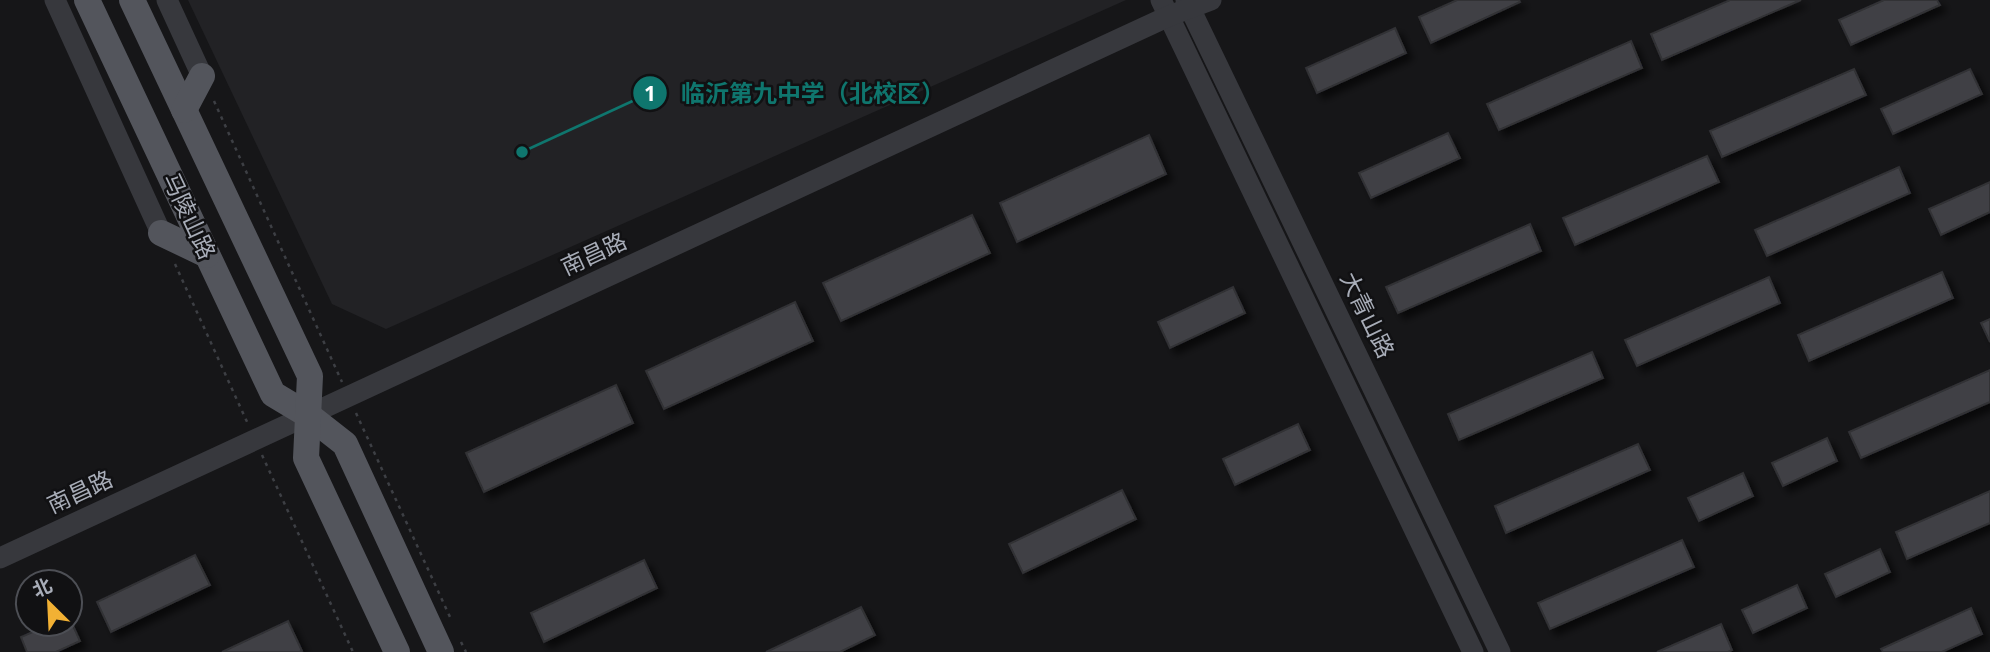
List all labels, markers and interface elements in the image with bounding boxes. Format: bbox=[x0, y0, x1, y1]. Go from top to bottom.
callout: 临沂第九中学（北校区） bbox=[632, 71, 959, 116]
text: 临沂第九中学（北校区） bbox=[681, 76, 945, 109]
text: 1 bbox=[644, 79, 656, 107]
street label: 马陵山路 bbox=[156, 167, 224, 264]
street label: 南昌路 bbox=[556, 224, 632, 282]
street label: 大青山路 bbox=[1333, 266, 1402, 363]
street label: 南昌路 bbox=[42, 462, 118, 520]
north arrow bbox=[14, 568, 84, 638]
text: 北 bbox=[28, 572, 56, 603]

